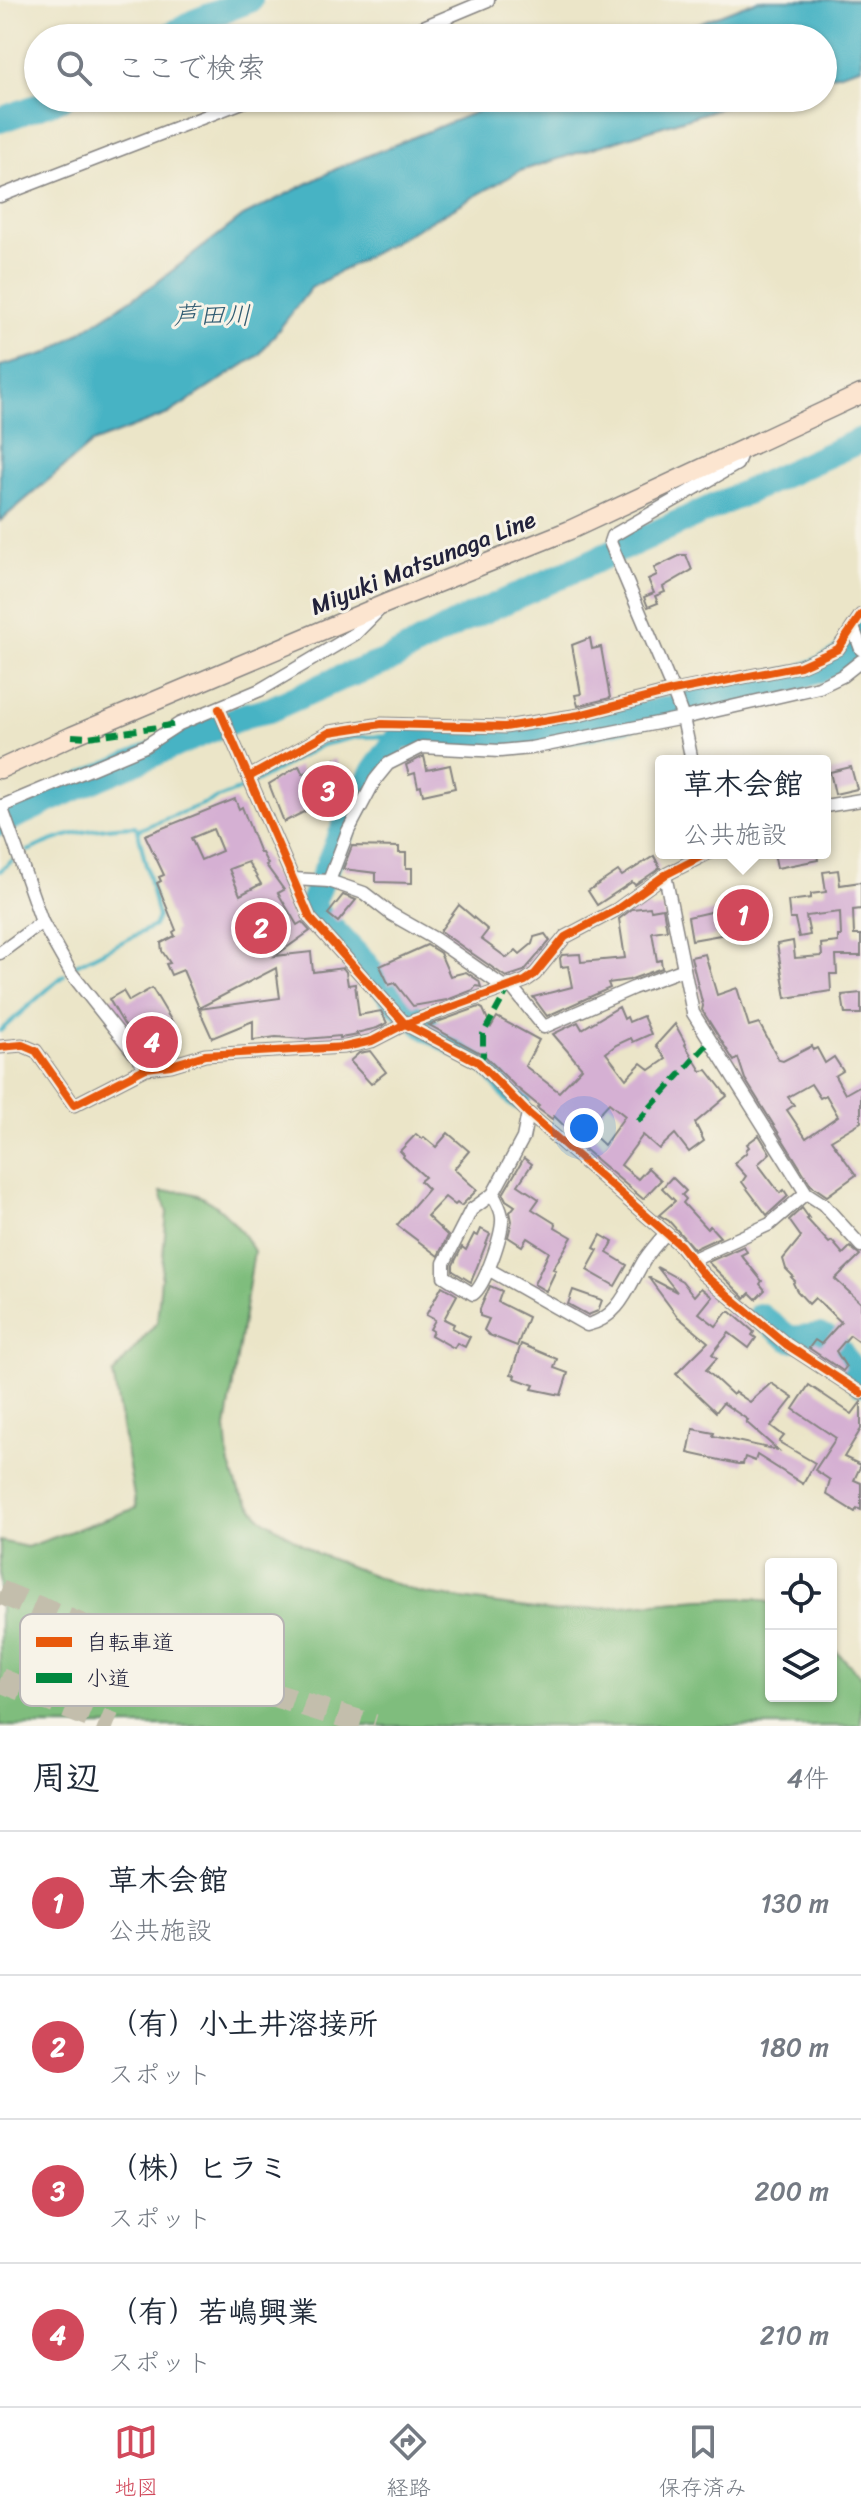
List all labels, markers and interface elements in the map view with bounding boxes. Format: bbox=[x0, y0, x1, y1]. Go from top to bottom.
search box bbox=[24, 24, 837, 112]
text: ここで検索 bbox=[116, 41, 266, 95]
icon: search bbox=[52, 46, 96, 90]
water label: 芦田川 bbox=[173, 292, 251, 338]
street label: Miyuki Matsunaga Line bbox=[304, 498, 543, 627]
popup bbox=[655, 755, 831, 859]
text: 草木会館 bbox=[683, 757, 803, 811]
pin: 3 bbox=[302, 761, 354, 821]
text: 公共施設 bbox=[683, 811, 787, 857]
pin: 1 bbox=[717, 885, 769, 945]
pin: 2 bbox=[235, 898, 287, 958]
pin: 4 bbox=[126, 1012, 178, 1072]
your location bbox=[564, 1108, 604, 1148]
map controls bbox=[765, 1558, 837, 1702]
button: locate bbox=[765, 1558, 837, 1630]
legend bbox=[20, 1614, 284, 1706]
text: 自転車道 bbox=[86, 1623, 174, 1662]
button: layers bbox=[765, 1630, 837, 1702]
text: 小道 bbox=[86, 1659, 130, 1698]
text: 周辺 bbox=[32, 1748, 100, 1808]
text: 4件 bbox=[787, 1755, 829, 1801]
text: 草木会館 bbox=[108, 1853, 228, 1907]
text: 1 bbox=[52, 1880, 64, 1926]
text: 130 m bbox=[760, 1880, 829, 1926]
text: 公共施設 bbox=[108, 1907, 212, 1953]
text: （有）小土井溶接所 bbox=[108, 1997, 378, 2051]
text: 2 bbox=[50, 2024, 66, 2070]
text: 180 m bbox=[759, 2024, 829, 2070]
text: スポット bbox=[108, 2051, 212, 2097]
text: （株）ヒラミ bbox=[108, 2141, 288, 2195]
text: 3 bbox=[51, 2168, 65, 2214]
text: 200 m bbox=[754, 2168, 829, 2214]
text: スポット bbox=[108, 2195, 212, 2241]
text: （有）若嶋興業 bbox=[108, 2285, 318, 2339]
text: 4 bbox=[50, 2312, 66, 2358]
text: 210 m bbox=[760, 2312, 829, 2358]
text: スポット bbox=[108, 2339, 212, 2385]
tab: 地図 bbox=[114, 2420, 158, 2507]
tab: 経路 bbox=[386, 2420, 431, 2507]
tab: 保存済み bbox=[659, 2420, 747, 2507]

